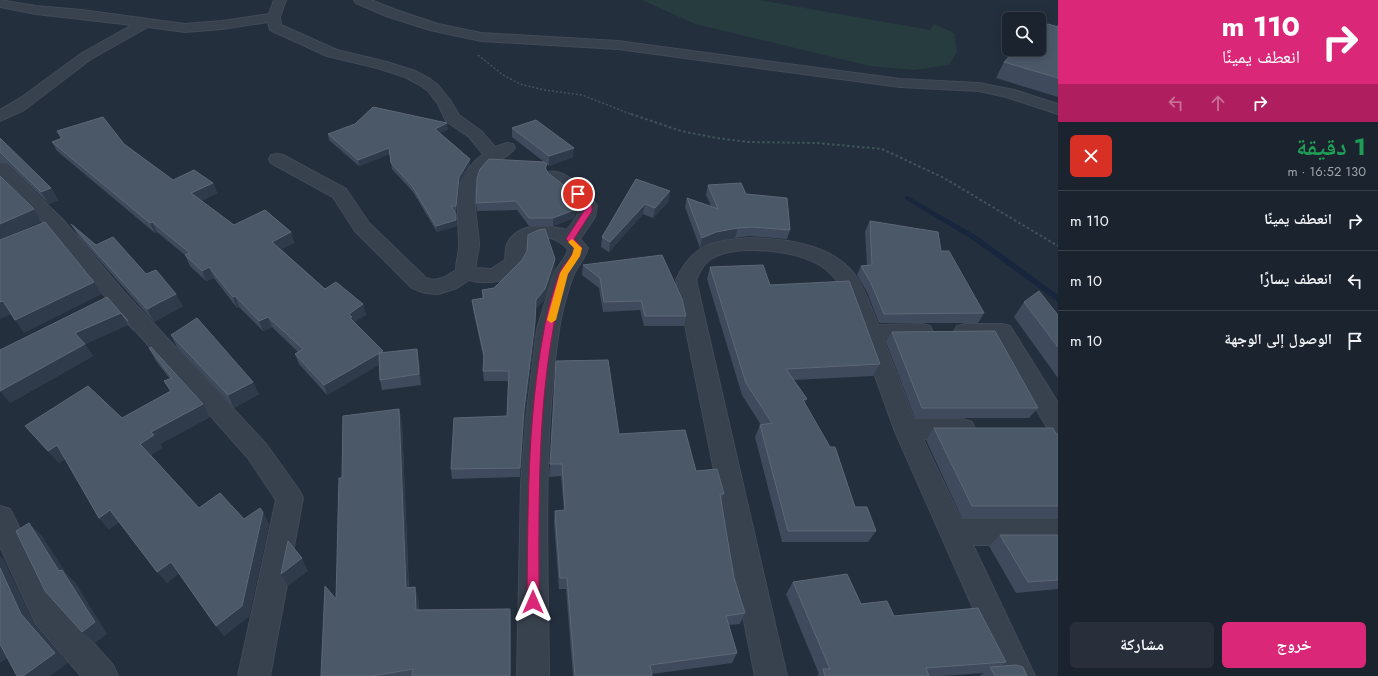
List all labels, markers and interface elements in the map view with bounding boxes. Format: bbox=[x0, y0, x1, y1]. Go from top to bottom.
text: 110 m bbox=[1222, 6, 1300, 47]
map controls bbox=[1002, 12, 1046, 56]
button: search bbox=[1002, 12, 1046, 56]
icon: right bbox=[1314, 16, 1366, 68]
text: انعطف يمينًا bbox=[1222, 44, 1300, 70]
icon: left bbox=[1165, 92, 1187, 114]
icon: ahead bbox=[1207, 92, 1229, 114]
icon: right bbox=[1249, 92, 1271, 114]
text: 1 دقيقة bbox=[1296, 129, 1366, 164]
button: close bbox=[1070, 135, 1112, 177]
text: 130 m · 16:52 bbox=[1288, 162, 1366, 181]
pin bbox=[561, 177, 595, 211]
icon: arrive bbox=[567, 183, 589, 205]
text: انعطف يمينًا bbox=[1264, 208, 1332, 230]
text: 110 m bbox=[1070, 210, 1109, 232]
icon: right bbox=[1344, 210, 1366, 232]
text: انعطف يسارًا bbox=[1259, 268, 1332, 290]
text: 10 m bbox=[1070, 270, 1102, 292]
icon: left bbox=[1344, 270, 1366, 292]
text: الوصول إلى الوجهة bbox=[1224, 328, 1332, 350]
text: 10 m bbox=[1070, 330, 1102, 352]
icon: arrive bbox=[1344, 330, 1366, 352]
position arrow bbox=[512, 581, 554, 623]
button: مشاركة bbox=[1070, 622, 1214, 668]
button: خروج bbox=[1222, 622, 1366, 668]

